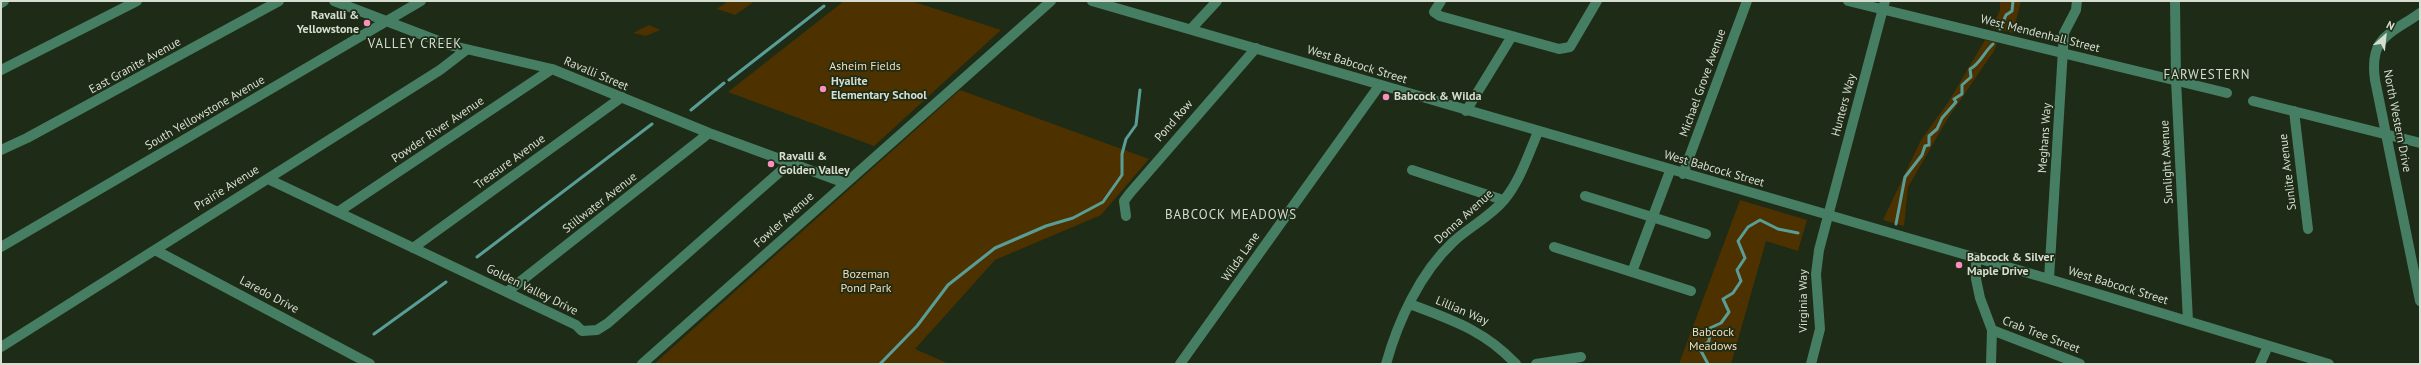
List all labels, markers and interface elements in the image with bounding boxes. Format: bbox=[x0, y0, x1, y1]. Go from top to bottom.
place label: Ravalli & Yellowstone bbox=[297, 9, 359, 37]
street label: West Mendenhall Street bbox=[1979, 12, 2101, 56]
north arrow bbox=[2365, 16, 2405, 56]
text: N bbox=[2384, 17, 2397, 33]
marker: Ravalli & Yellowstone bbox=[362, 18, 372, 28]
street label: Michael Grove Avenue bbox=[1677, 27, 1729, 139]
street label: East Granite Avenue bbox=[87, 35, 183, 97]
district label: VALLEY CREEK bbox=[368, 36, 462, 52]
street label: West Babcock Street bbox=[1305, 43, 1409, 87]
street label: Ravalli Street bbox=[562, 54, 630, 94]
park label: Asheim Fields bbox=[829, 60, 901, 74]
district label: FARWESTERN bbox=[2164, 67, 2250, 83]
street label: North Western Drive bbox=[2380, 69, 2414, 173]
street label: Hunters Way bbox=[1829, 72, 1859, 138]
street label: South Yellowstone Avenue bbox=[143, 73, 267, 153]
place label: Hyalite Elementary School bbox=[831, 75, 927, 103]
marker: Hyalite Elementary School bbox=[818, 84, 828, 94]
place label: Babcock & Wilda bbox=[1394, 90, 1481, 104]
marker: Babcock & Wilda bbox=[1381, 92, 1391, 102]
street label: Powder River Avenue bbox=[389, 94, 487, 166]
street label: Pond Row bbox=[1152, 97, 1196, 145]
street label: Meghans Way bbox=[2035, 102, 2055, 174]
street label: Sunlight Avenue bbox=[2158, 120, 2176, 204]
street label: Treasure Avenue bbox=[472, 132, 548, 192]
street label: Sunlite Avenue bbox=[2276, 133, 2300, 211]
street label: West Babcock Street bbox=[1662, 148, 1766, 190]
place label: Ravalli & Golden Valley bbox=[779, 150, 850, 178]
marker: Ravalli & Golden Valley bbox=[766, 159, 776, 169]
street label: Prairie Avenue bbox=[192, 162, 262, 214]
street label: Stillwater Avenue bbox=[560, 170, 640, 236]
street label: Donna Avenue bbox=[1432, 187, 1496, 247]
street label: Fowler Avenue bbox=[751, 189, 817, 251]
district label: BABCOCK MEADOWS bbox=[1165, 207, 1297, 223]
street label: Wilda Lane bbox=[1219, 230, 1263, 284]
place label: Babcock & Silver Maple Drive bbox=[1967, 251, 2054, 279]
marker: Babcock & Silver Maple Drive bbox=[1954, 260, 1964, 270]
street label: Golden Valley Drive bbox=[484, 262, 580, 318]
street label: West Babcock Street bbox=[2066, 264, 2170, 308]
park label: Bozeman Pond Park bbox=[841, 268, 891, 296]
street label: Virginia Way bbox=[1797, 269, 1811, 333]
street label: Laredo Drive bbox=[237, 273, 301, 317]
street label: Lillian Way bbox=[1433, 293, 1491, 329]
street label: Crab Tree Street bbox=[2000, 314, 2082, 356]
park label: Babcock Meadows bbox=[1689, 326, 1737, 354]

